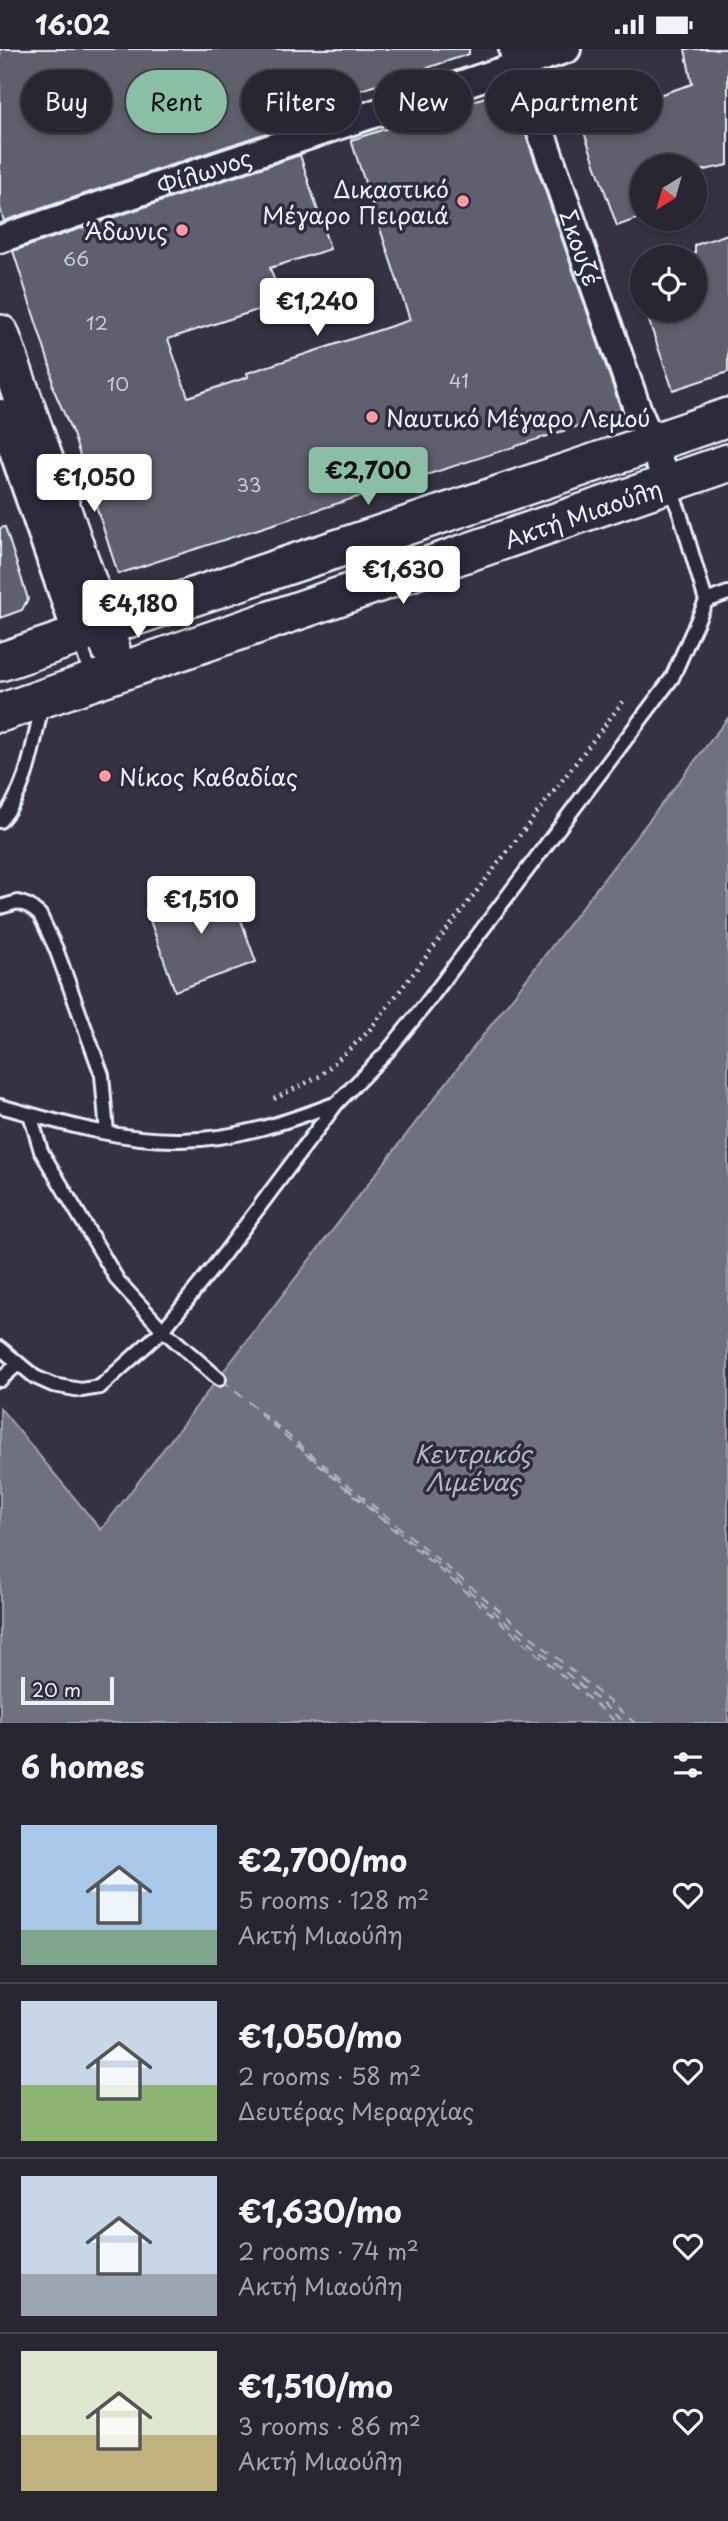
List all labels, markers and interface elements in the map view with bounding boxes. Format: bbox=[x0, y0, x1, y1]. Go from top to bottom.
text: 16:02 bbox=[35, 5, 110, 44]
chip: Buy bbox=[21, 70, 112, 133]
chip: Rent bbox=[126, 70, 227, 133]
chip: Filters bbox=[241, 70, 360, 133]
chip: New bbox=[374, 70, 472, 133]
chip: Apartment bbox=[486, 70, 662, 133]
street label: Φίλωνος bbox=[152, 139, 256, 203]
north arrow bbox=[630, 154, 707, 231]
map controls bbox=[630, 154, 707, 322]
place label: Δικαστικό Μέγαρο Πειραιά bbox=[262, 171, 449, 232]
marker: Δικαστικό Μέγαρο Πειραιά bbox=[455, 193, 471, 209]
street label: Σκουζέ bbox=[552, 205, 611, 290]
place label: Άδωνις bbox=[85, 213, 168, 248]
marker: Άδωνις bbox=[174, 222, 190, 238]
house number: 66 bbox=[63, 244, 89, 272]
button: locate bbox=[630, 245, 707, 322]
pin: €1,240 bbox=[260, 279, 374, 338]
text: €1,240 bbox=[276, 283, 358, 318]
house number: 12 bbox=[86, 308, 108, 336]
house number: 41 bbox=[449, 366, 469, 394]
house number: 10 bbox=[107, 369, 129, 397]
place label: Ναυτικό Μέγαρο Λεμού bbox=[386, 400, 650, 435]
marker: Ναυτικό Μέγαρο Λεμού bbox=[364, 409, 380, 425]
pin: €2,700 bbox=[311, 447, 425, 507]
text: €2,700 bbox=[325, 452, 411, 487]
pin: €1,050 bbox=[37, 455, 151, 514]
text: €1,050 bbox=[53, 459, 135, 494]
house number: 33 bbox=[237, 470, 261, 498]
street label: Ακτή Μιαούλη bbox=[499, 470, 666, 556]
pin: €1,630 bbox=[346, 547, 460, 606]
text: €1,630 bbox=[362, 551, 444, 586]
pin: €4,180 bbox=[81, 581, 195, 640]
text: €4,180 bbox=[98, 585, 178, 620]
place label: Νίκος Καβαδίας bbox=[119, 759, 298, 794]
marker: Νίκος Καβαδίας bbox=[97, 768, 113, 784]
pin: €1,510 bbox=[144, 877, 258, 936]
text: €1,510 bbox=[163, 881, 239, 916]
water label: Κεντρικός Λιμένας bbox=[414, 1435, 533, 1499]
scale bar bbox=[21, 1674, 114, 1706]
text: 20 m bbox=[32, 1675, 81, 1703]
text: 6 homes bbox=[21, 1743, 144, 1788]
icon: filters bbox=[669, 1746, 707, 1784]
text: €2,700/mo bbox=[238, 1837, 407, 1882]
icon: home bbox=[77, 1853, 161, 1937]
icon: heart bbox=[669, 1876, 707, 1914]
text: 5 rooms · 128 m² bbox=[238, 1882, 429, 1917]
text: Ακτή Μιαούλη bbox=[238, 1917, 403, 1952]
text: €1,050/mo bbox=[238, 2013, 402, 2058]
icon: home bbox=[77, 2029, 161, 2113]
icon: heart bbox=[669, 2052, 707, 2090]
text: 2 rooms · 58 m² bbox=[238, 2058, 421, 2093]
text: Δευτέρας Μεραρχίας bbox=[238, 2093, 474, 2128]
text: €1,630/mo bbox=[238, 2188, 402, 2233]
icon: home bbox=[77, 2204, 161, 2288]
icon: heart bbox=[669, 2227, 707, 2265]
text: 2 rooms · 74 m² bbox=[238, 2233, 419, 2268]
text: Ακτή Μιαούλη bbox=[238, 2268, 403, 2303]
text: €1,510/mo bbox=[238, 2363, 393, 2408]
icon: home bbox=[77, 2379, 161, 2463]
icon: heart bbox=[669, 2402, 707, 2440]
text: 3 rooms · 86 m² bbox=[238, 2408, 421, 2443]
text: Ακτή Μιαούλη bbox=[238, 2443, 403, 2478]

